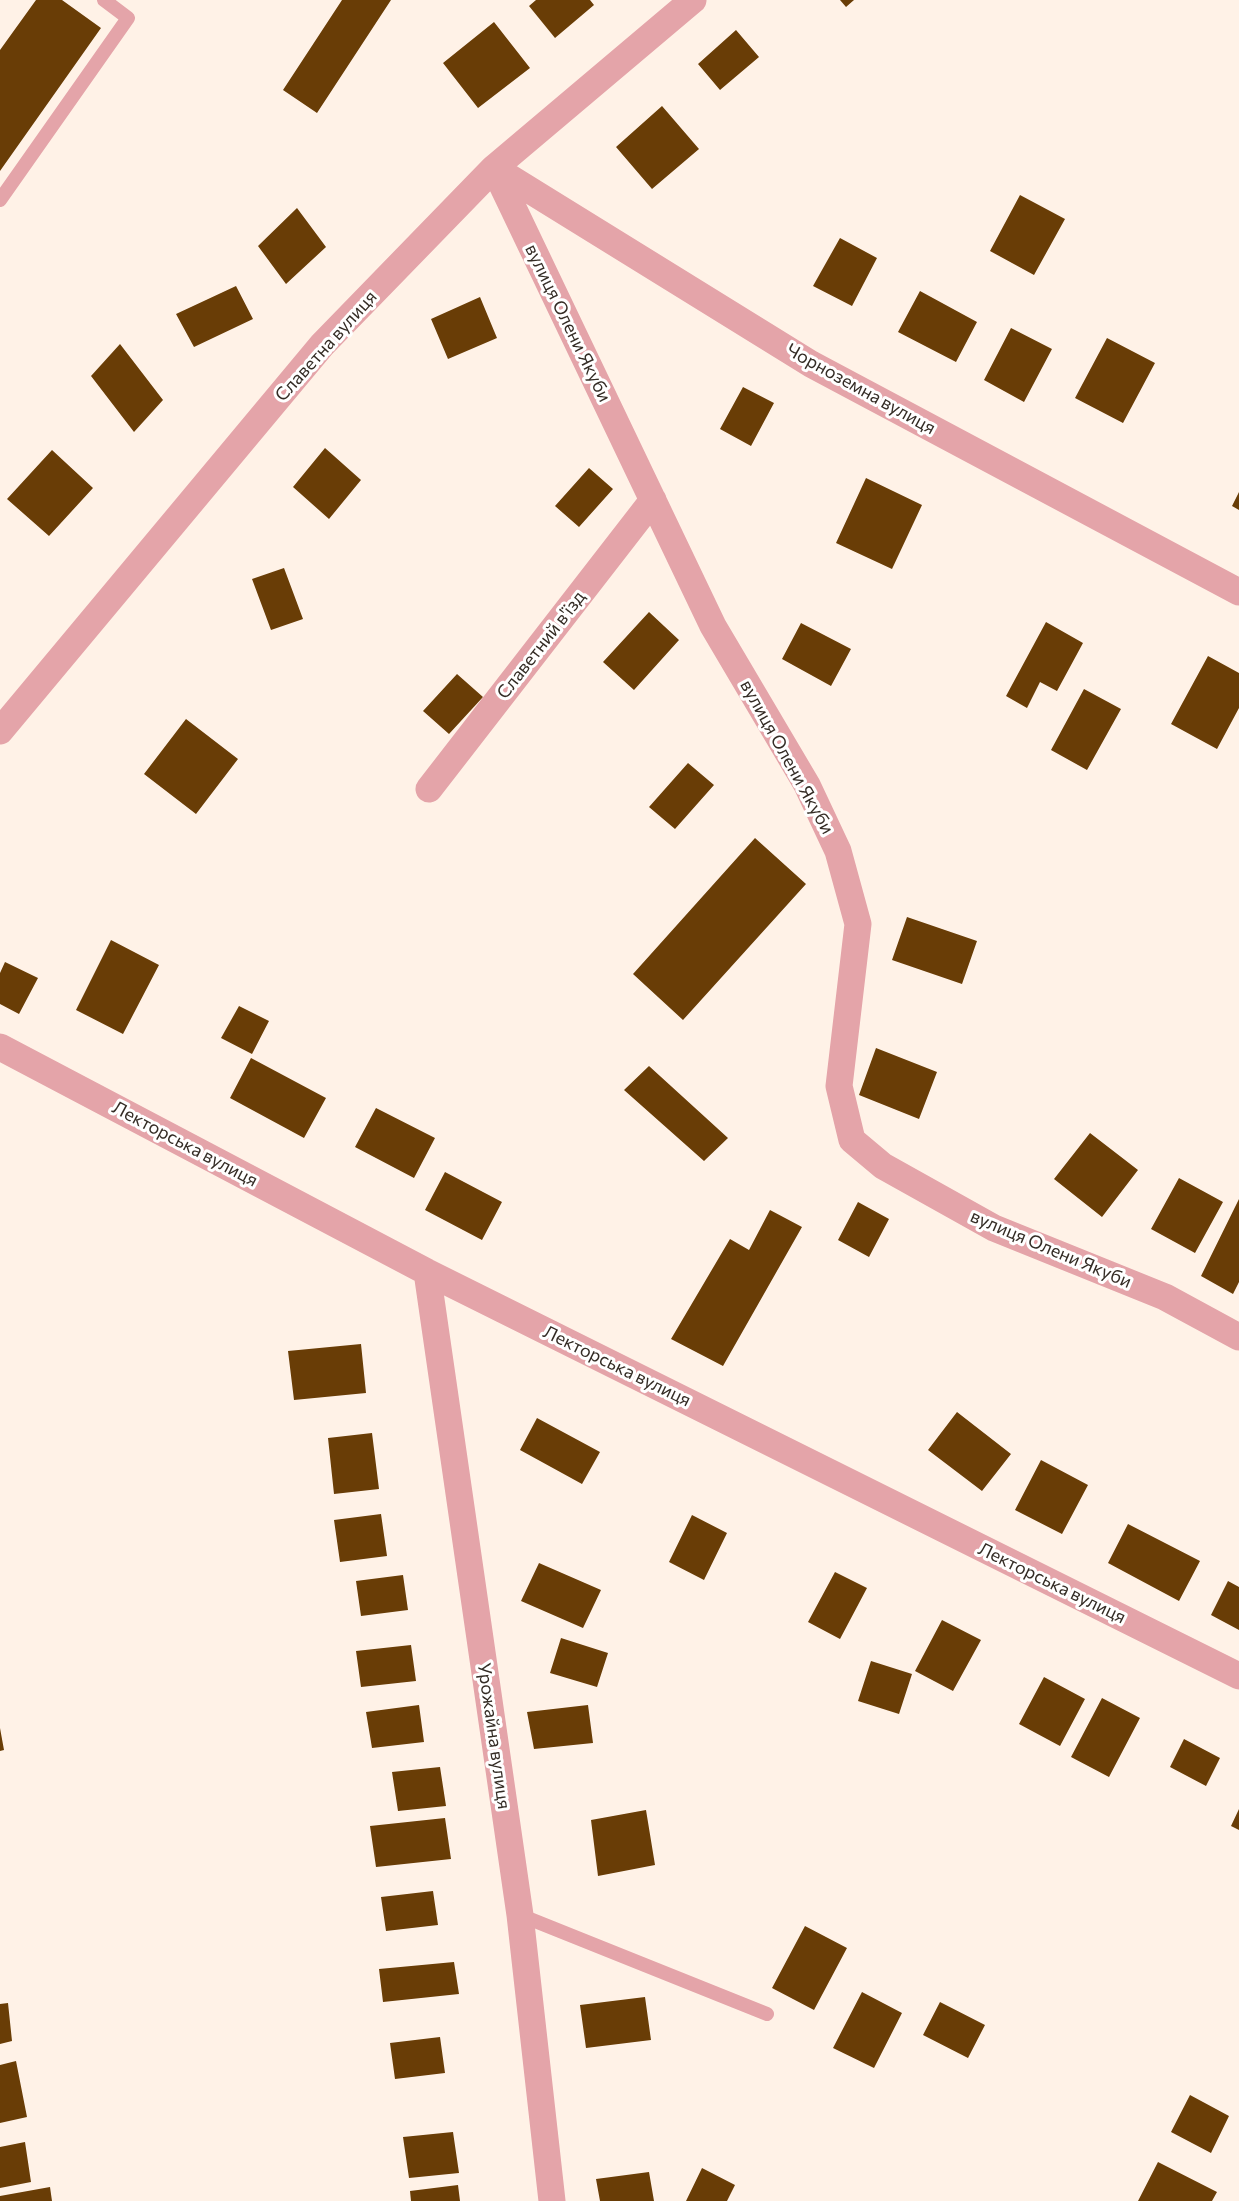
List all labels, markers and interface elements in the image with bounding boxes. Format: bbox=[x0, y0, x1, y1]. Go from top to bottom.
street label: вулиця Олени Якуби bbox=[520, 241, 616, 405]
street label: Славетна вулиця bbox=[271, 286, 381, 406]
street label: Чорноземна вулиця bbox=[783, 339, 939, 439]
street label: Славетний в'їзд bbox=[492, 587, 590, 703]
street label: вулиця Олени Якуби bbox=[736, 676, 838, 838]
street label: Лекторська вулиця bbox=[109, 1097, 261, 1191]
street label: вулиця Олени Якуби bbox=[967, 1205, 1135, 1293]
street label: Лекторська вулиця bbox=[540, 1321, 694, 1411]
street label: Лекторська вулиця bbox=[975, 1538, 1129, 1628]
street label: Урожайна вулиця bbox=[473, 1661, 515, 1811]

